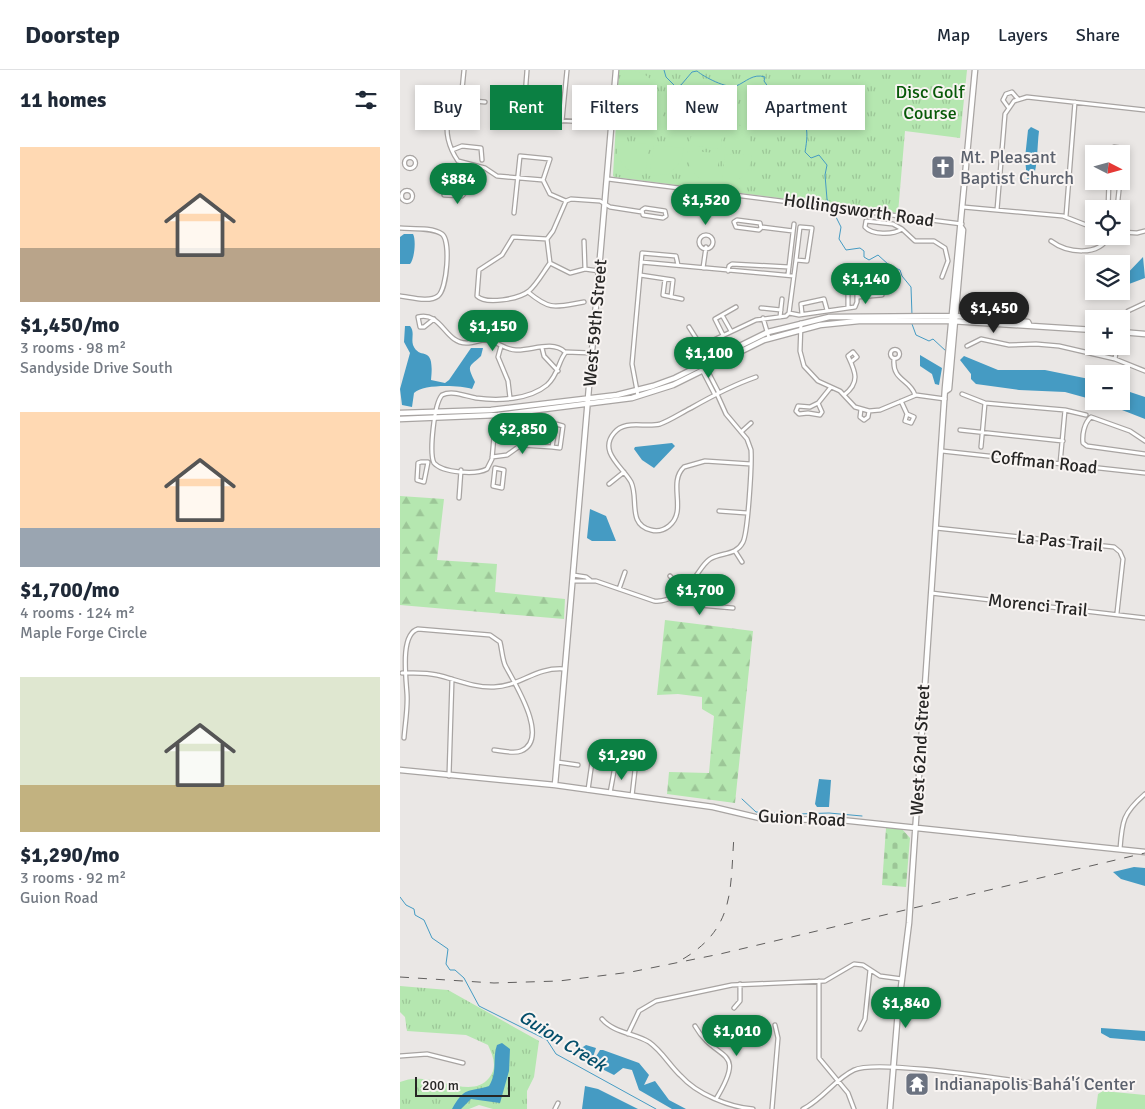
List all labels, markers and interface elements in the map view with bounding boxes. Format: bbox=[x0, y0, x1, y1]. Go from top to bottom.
text: Doorstep bbox=[25, 20, 120, 50]
text: Map bbox=[937, 24, 970, 46]
text: Layers bbox=[998, 24, 1048, 46]
text: Share bbox=[1076, 24, 1120, 46]
park label: Disc Golf Course bbox=[896, 81, 965, 124]
chip: Buy bbox=[415, 85, 480, 130]
chip: Rent bbox=[490, 85, 562, 130]
chip: Filters bbox=[572, 85, 657, 130]
chip: New bbox=[667, 85, 737, 130]
chip: Apartment bbox=[747, 85, 865, 130]
icon: filters bbox=[352, 86, 380, 114]
text: 11 homes bbox=[20, 87, 106, 113]
north arrow bbox=[1085, 145, 1130, 190]
map controls bbox=[1085, 145, 1130, 410]
place label: Mt. Pleasant Baptist Church bbox=[960, 146, 1074, 189]
church icon: Mt. Pleasant Baptist Church bbox=[930, 154, 956, 180]
pin: $884 bbox=[428, 162, 488, 205]
text: $884 bbox=[441, 169, 475, 189]
icon: home bbox=[155, 180, 245, 270]
pin: $1,520 bbox=[665, 184, 747, 226]
street label: Hollingsworth Road bbox=[782, 189, 936, 231]
text: $1,520 bbox=[682, 190, 730, 210]
button: locate bbox=[1085, 200, 1130, 245]
button: layers bbox=[1085, 255, 1130, 300]
street label: West 59th Street bbox=[578, 258, 612, 388]
pin: $1,140 bbox=[825, 262, 907, 305]
text: $1,140 bbox=[842, 269, 890, 289]
pin: $1,450 bbox=[953, 292, 1035, 334]
text: $1,450 bbox=[970, 298, 1018, 318]
pin: $1,150 bbox=[452, 310, 534, 352]
button: + bbox=[1085, 310, 1130, 355]
text: $1,450/mo bbox=[20, 312, 119, 338]
text: $1,150 bbox=[469, 316, 517, 336]
pin: $1,100 bbox=[668, 336, 750, 379]
text: 3 rooms · 98 m² bbox=[20, 338, 126, 358]
text: $1,100 bbox=[685, 343, 733, 363]
text: Sandyside Drive South bbox=[20, 358, 173, 378]
button: − bbox=[1085, 365, 1130, 410]
pin: $2,850 bbox=[482, 412, 564, 455]
text: $2,850 bbox=[499, 419, 547, 439]
icon: home bbox=[155, 445, 245, 535]
street label: Coffman Road bbox=[989, 445, 1099, 479]
street label: La Pas Trail bbox=[1016, 526, 1104, 556]
pin: $1,700 bbox=[659, 574, 741, 616]
text: $1,700/mo bbox=[20, 577, 119, 603]
text: $1,700 bbox=[676, 580, 724, 600]
street label: Morenci Trail bbox=[987, 589, 1089, 621]
text: 4 rooms · 124 m² bbox=[20, 603, 135, 623]
text: Maple Forge Circle bbox=[20, 623, 147, 643]
street label: West 62nd Street bbox=[906, 684, 934, 816]
icon: home bbox=[155, 710, 245, 800]
pin: $1,290 bbox=[581, 738, 663, 781]
text: $1,290 bbox=[598, 745, 646, 765]
street label: Guion Road bbox=[758, 805, 846, 831]
text: $1,290/mo bbox=[20, 842, 119, 868]
text: 3 rooms · 92 m² bbox=[20, 868, 126, 888]
text: Guion Road bbox=[20, 888, 98, 908]
pin: $1,840 bbox=[865, 986, 947, 1029]
text: $1,840 bbox=[882, 993, 930, 1013]
water label: Guion Creek bbox=[514, 1004, 612, 1078]
pin: $1,010 bbox=[696, 1014, 778, 1057]
text: $1,010 bbox=[713, 1021, 761, 1041]
temple icon: Indianapolis Bahá'í Center bbox=[904, 1071, 930, 1097]
place label: Indianapolis Bahá'í Center bbox=[934, 1073, 1136, 1095]
scale bar bbox=[415, 1074, 510, 1097]
text: 200 m bbox=[422, 1077, 459, 1094]

